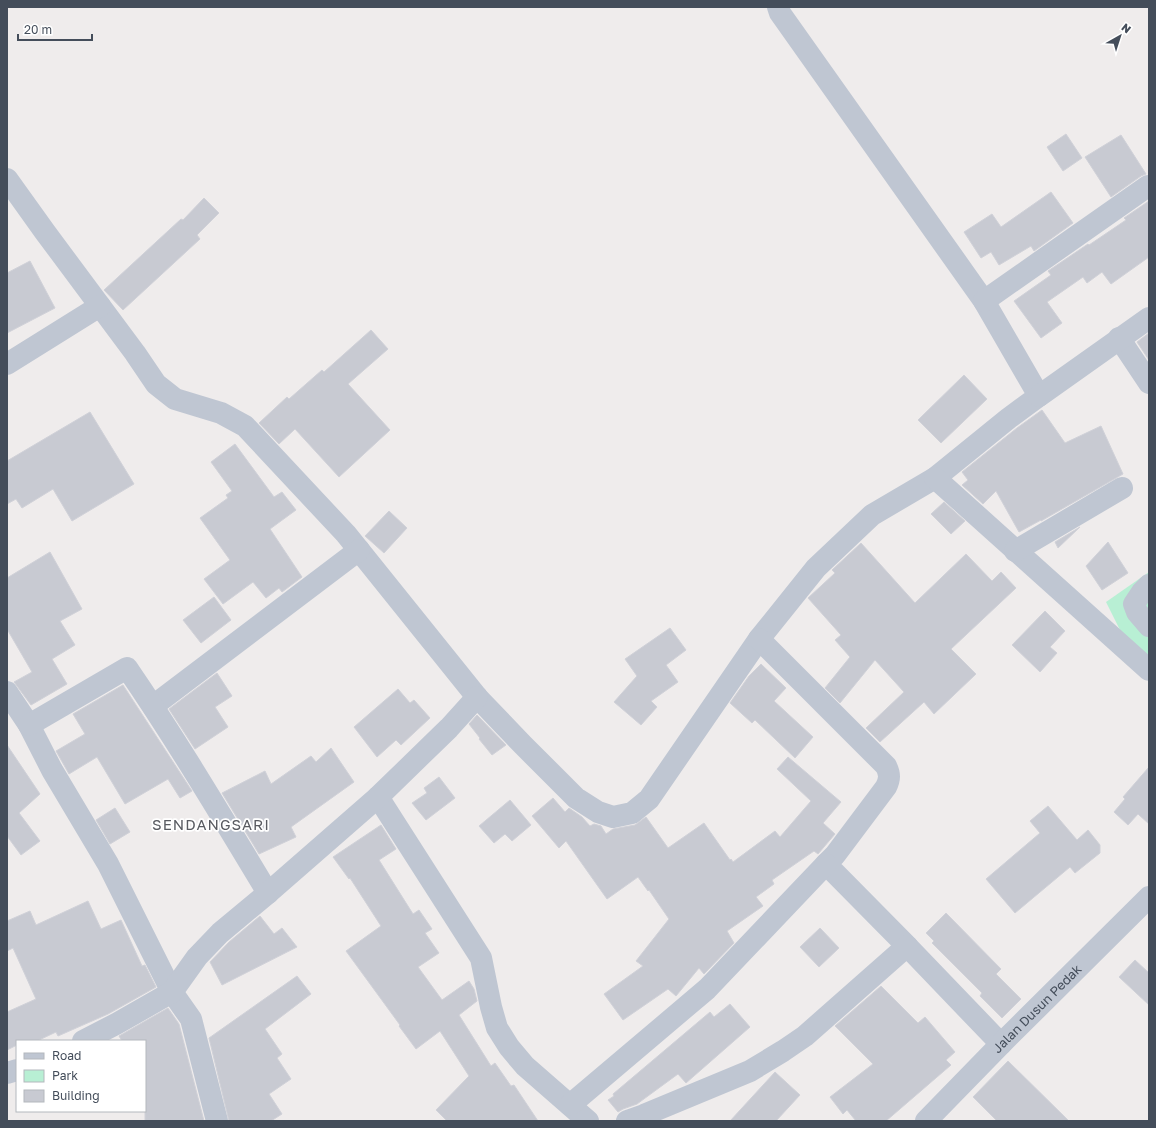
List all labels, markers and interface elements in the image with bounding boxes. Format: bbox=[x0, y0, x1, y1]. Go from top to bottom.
scale bar bbox=[18, 16, 92, 42]
north arrow bbox=[1100, 16, 1140, 56]
text: N bbox=[1119, 20, 1134, 36]
text: 20 m bbox=[24, 22, 52, 37]
district label: SENDANGSARI bbox=[152, 815, 270, 833]
street label: Jalan Dusun Pedak bbox=[989, 960, 1085, 1056]
legend bbox=[16, 1040, 146, 1112]
text: Road bbox=[52, 1048, 81, 1063]
text: Park bbox=[52, 1068, 78, 1083]
text: Building bbox=[52, 1088, 100, 1103]

